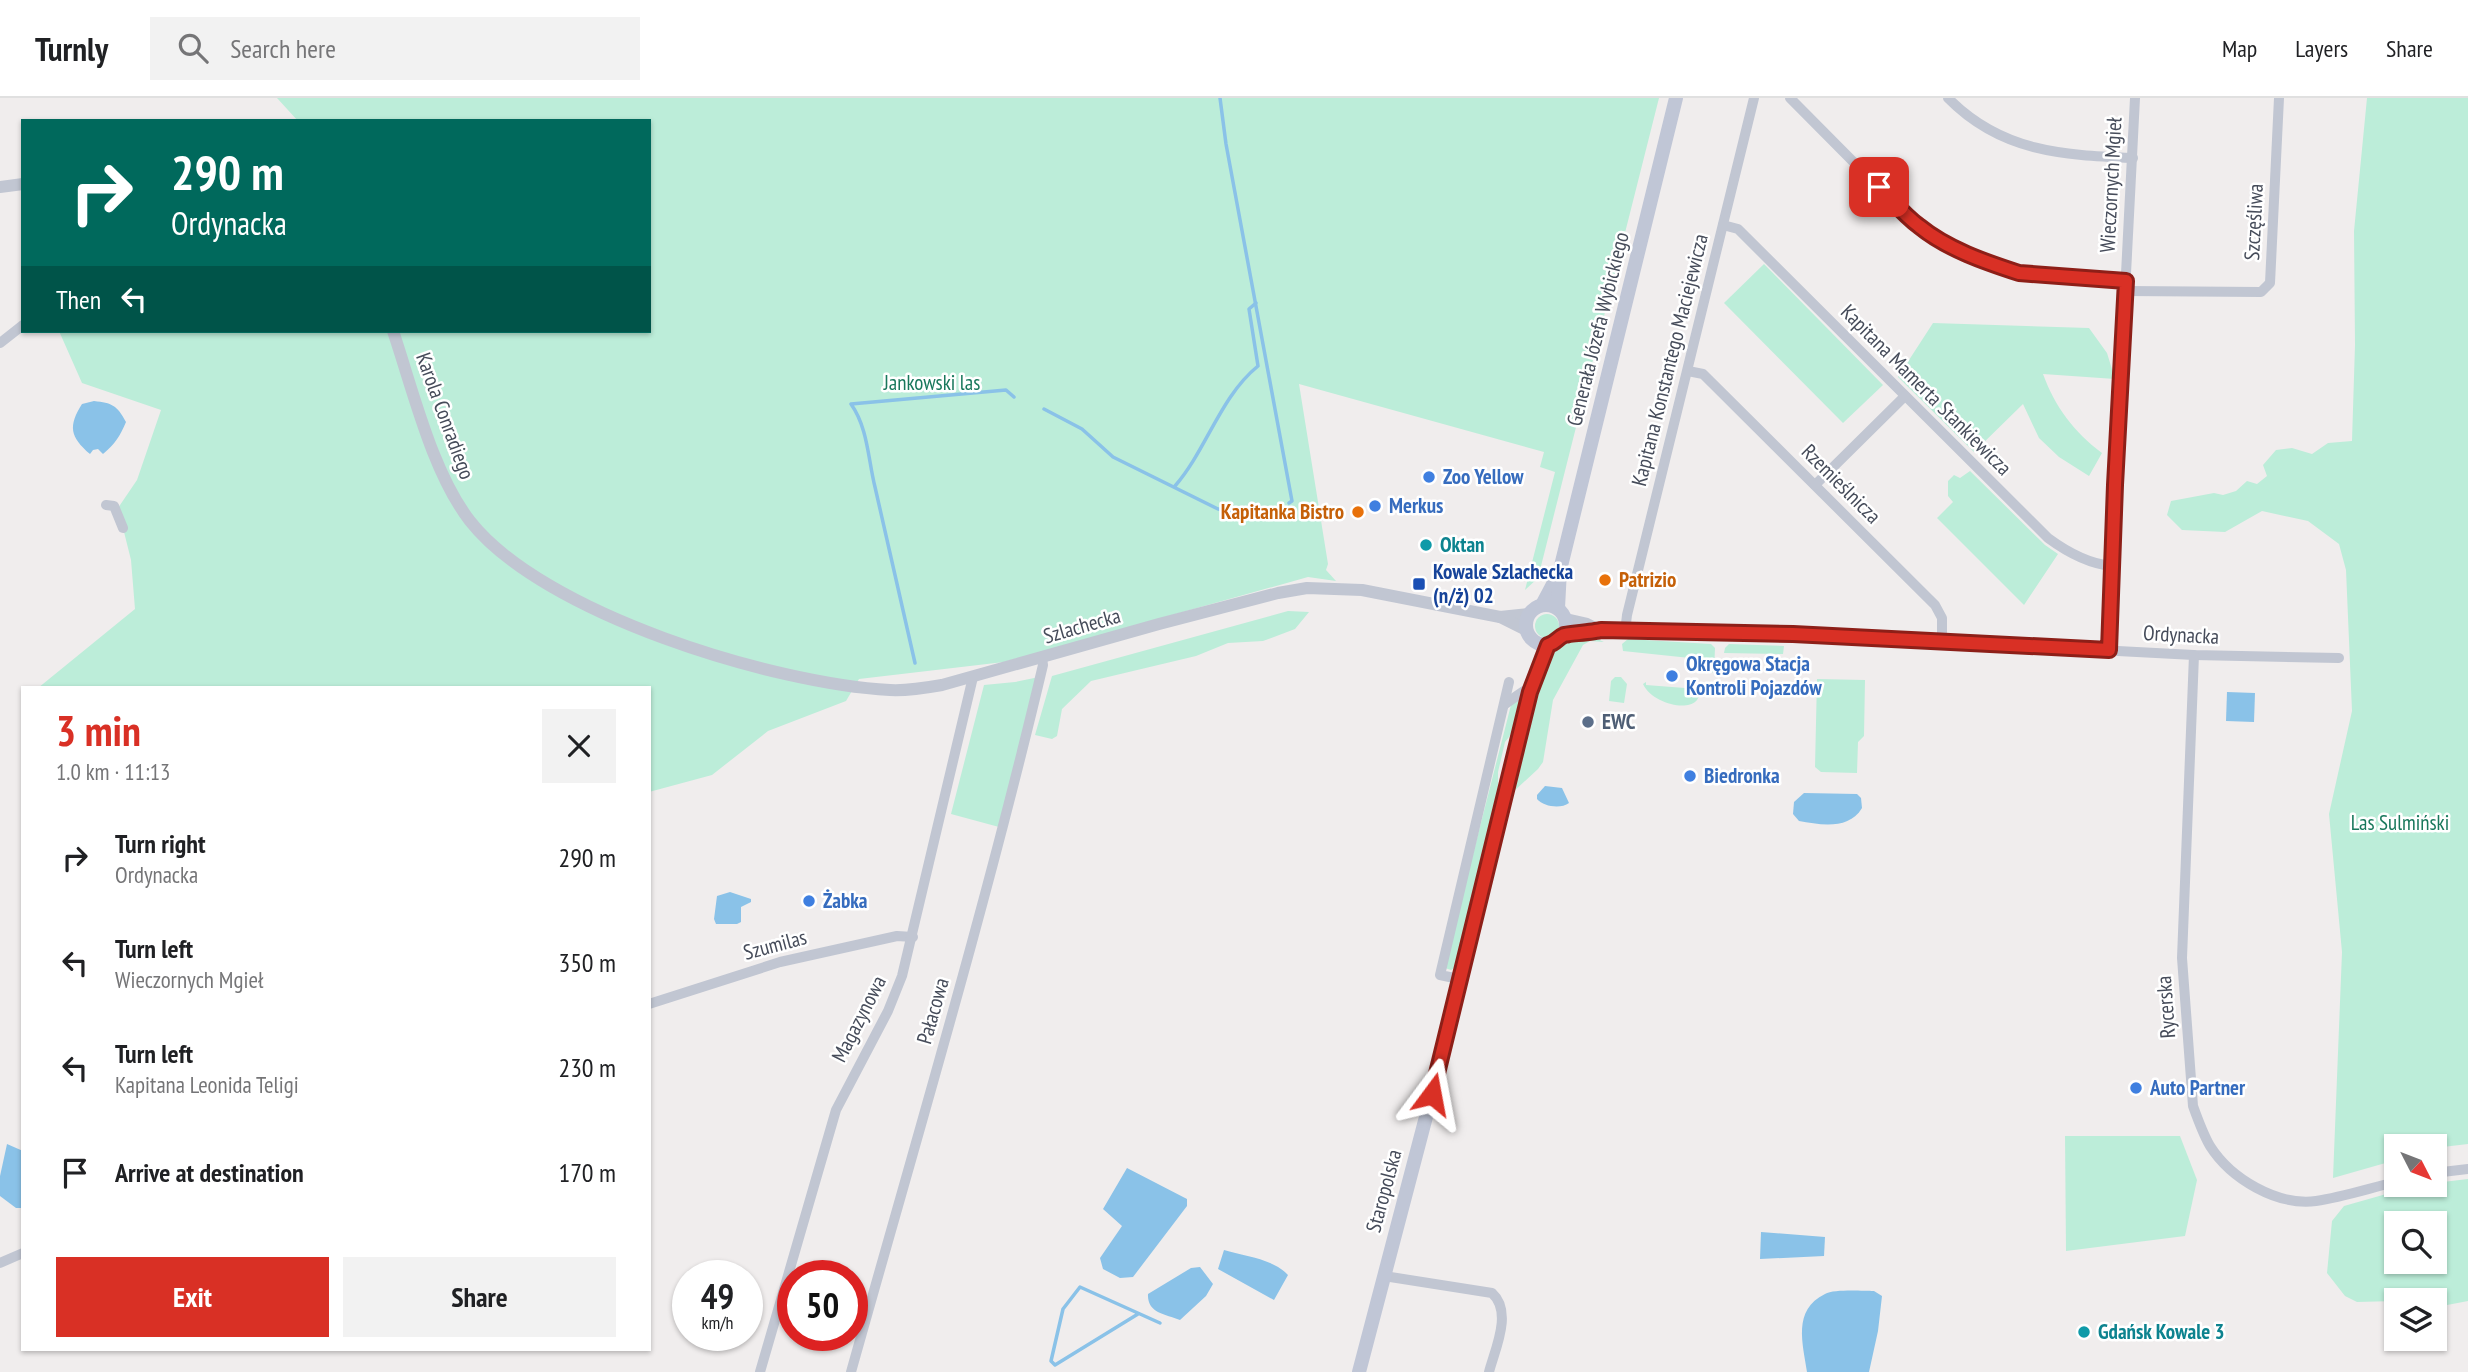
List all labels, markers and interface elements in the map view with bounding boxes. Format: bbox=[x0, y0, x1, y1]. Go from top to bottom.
search box bbox=[150, 17, 640, 80]
text: Turnly bbox=[35, 27, 108, 70]
icon: search bbox=[174, 29, 212, 67]
text: Search here bbox=[230, 32, 336, 65]
text: Map bbox=[2222, 33, 2257, 64]
text: Layers bbox=[2295, 33, 2348, 64]
text: Share bbox=[2386, 33, 2433, 64]
street label: Wieczornych Mgieł bbox=[2093, 117, 2128, 253]
text: 290 m bbox=[171, 140, 284, 204]
icon: right bbox=[56, 147, 147, 238]
pin bbox=[1849, 157, 1909, 217]
icon: arrive bbox=[1860, 168, 1898, 206]
street label: Szczęśliwa bbox=[2238, 183, 2269, 261]
text: Ordynacka bbox=[171, 202, 287, 244]
street label: Generała Józefa Wybickiego bbox=[1560, 229, 1635, 429]
street label: Kapitana Konstantego Maciejewicza bbox=[1625, 231, 1714, 489]
icon: left bbox=[115, 280, 153, 318]
text: Then bbox=[56, 283, 101, 316]
street label: Kapitana Mamerta Stankiewicza bbox=[1835, 298, 2018, 481]
street label: Karola Conradiego bbox=[410, 349, 481, 483]
park label: Jankowski las bbox=[883, 369, 980, 396]
street label: Rzemieślnicza bbox=[1796, 438, 1887, 529]
place label: Zoo Yellow bbox=[1443, 463, 1524, 490]
marker: Zoo Yellow bbox=[1421, 469, 1437, 485]
place label: Merkus bbox=[1389, 492, 1443, 519]
place label: Kapitanka Bistro bbox=[1221, 498, 1344, 525]
marker: Merkus bbox=[1367, 498, 1383, 514]
marker: Kapitanka Bistro bbox=[1350, 504, 1366, 520]
place label: Oktan bbox=[1440, 531, 1484, 558]
marker: Oktan bbox=[1418, 537, 1434, 553]
place label: Kowale Szlachecka (n/ż) 02 bbox=[1433, 558, 1574, 609]
place label: Patrizio bbox=[1619, 566, 1676, 593]
marker: Patrizio bbox=[1597, 572, 1613, 588]
marker: Kowale Szlachecka (n/ż) 02 bbox=[1411, 576, 1427, 592]
street label: Szlachecka bbox=[1040, 602, 1124, 649]
street label: Ordynacka bbox=[2142, 619, 2220, 650]
place label: Okręgowa Stacja Kontroli Pojazdów bbox=[1686, 650, 1822, 701]
marker: Okręgowa Stacja Kontroli Pojazdów bbox=[1664, 668, 1680, 684]
text: 3 min bbox=[56, 703, 141, 758]
place label: EWC bbox=[1602, 708, 1636, 735]
button: close bbox=[542, 709, 616, 783]
marker: EWC bbox=[1580, 714, 1596, 730]
text: 1.0 km · 11:13 bbox=[56, 757, 170, 786]
place label: Biedronka bbox=[1704, 762, 1780, 789]
marker: Biedronka bbox=[1682, 768, 1698, 784]
park label: Las Sulmiński bbox=[2351, 809, 2449, 836]
text: Turn right bbox=[115, 827, 206, 860]
icon: right bbox=[56, 839, 94, 877]
text: 290 m bbox=[558, 841, 616, 874]
text: Ordynacka bbox=[115, 860, 198, 889]
place label: Żabka bbox=[823, 887, 868, 914]
marker: Żabka bbox=[801, 893, 817, 909]
street label: Szumilas bbox=[740, 923, 809, 966]
text: Turn left bbox=[115, 932, 193, 965]
icon: left bbox=[56, 944, 94, 982]
text: 350 m bbox=[558, 946, 616, 979]
text: Wieczornych Mgieł bbox=[115, 965, 263, 994]
street label: Magazynowa bbox=[825, 971, 892, 1067]
street label: Pałacowa bbox=[910, 975, 955, 1047]
street label: Rycerska bbox=[2150, 975, 2181, 1039]
text: Turn left bbox=[115, 1037, 193, 1070]
icon: left bbox=[56, 1049, 94, 1087]
text: 230 m bbox=[558, 1051, 616, 1084]
position arrow bbox=[1395, 1057, 1469, 1131]
text: Kapitana Leonida Teligi bbox=[115, 1070, 299, 1099]
place label: Auto Partner bbox=[2149, 1074, 2246, 1101]
marker: Auto Partner bbox=[2128, 1080, 2144, 1096]
north arrow bbox=[2384, 1134, 2446, 1197]
map controls bbox=[2384, 1134, 2447, 1351]
street label: Staropolska bbox=[1360, 1146, 1408, 1235]
icon: arrive bbox=[56, 1154, 94, 1192]
text: Arrive at destination bbox=[115, 1156, 304, 1189]
text: 170 m bbox=[558, 1156, 616, 1189]
button: search bbox=[2384, 1211, 2447, 1274]
button: Exit bbox=[56, 1257, 329, 1337]
button: Share bbox=[343, 1257, 616, 1337]
speed limit sign: 50 bbox=[777, 1260, 868, 1351]
text: 49 bbox=[701, 1273, 734, 1319]
button: layers bbox=[2384, 1288, 2447, 1351]
text: km/h bbox=[702, 1311, 733, 1334]
place label: Gdańsk Kowale 3 bbox=[2098, 1318, 2225, 1345]
marker: Gdańsk Kowale 3 bbox=[2076, 1324, 2092, 1340]

